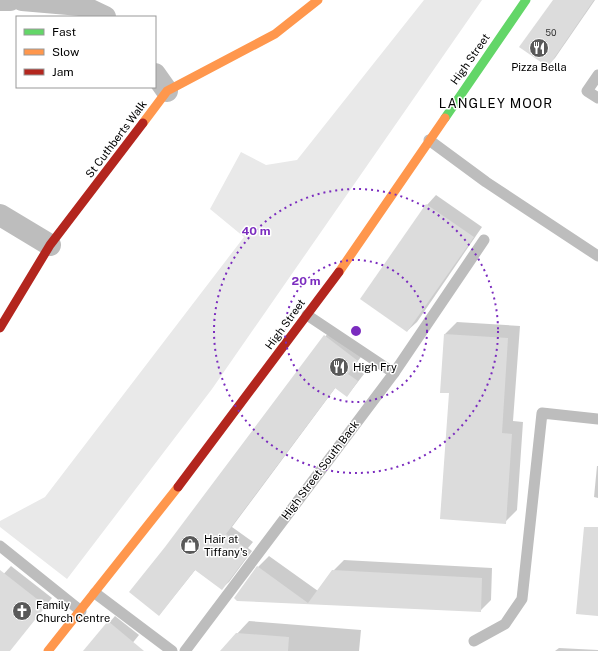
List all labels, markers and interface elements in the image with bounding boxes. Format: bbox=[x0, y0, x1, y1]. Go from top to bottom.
legend bbox=[16, 16, 156, 88]
text: Fast bbox=[52, 25, 77, 39]
house number: 50 bbox=[545, 27, 557, 38]
street label: High Street bbox=[448, 31, 492, 87]
restaurant icon: Pizza Bella bbox=[528, 37, 550, 59]
text: Slow bbox=[52, 45, 80, 59]
place label: Pizza Bella bbox=[511, 61, 567, 73]
text: Jam bbox=[52, 65, 74, 79]
district label: LANGLEY MOOR bbox=[439, 96, 553, 111]
street label: St Cuthberts Walk bbox=[83, 98, 149, 180]
text: 40 m bbox=[241, 224, 271, 238]
text: 20 m bbox=[292, 274, 321, 288]
street label: High Street bbox=[263, 297, 307, 351]
centre of rings bbox=[349, 324, 363, 338]
restaurant icon: High Fry bbox=[328, 356, 350, 378]
place label: High Fry bbox=[353, 361, 397, 373]
street label: High Street South Back bbox=[279, 418, 361, 522]
place label: Hair at Tiffany's bbox=[204, 533, 248, 558]
shop icon: Hair at Tiffany's bbox=[179, 534, 201, 556]
place label: Family Church Centre bbox=[36, 599, 110, 624]
church icon: Family Church Centre bbox=[11, 600, 33, 622]

